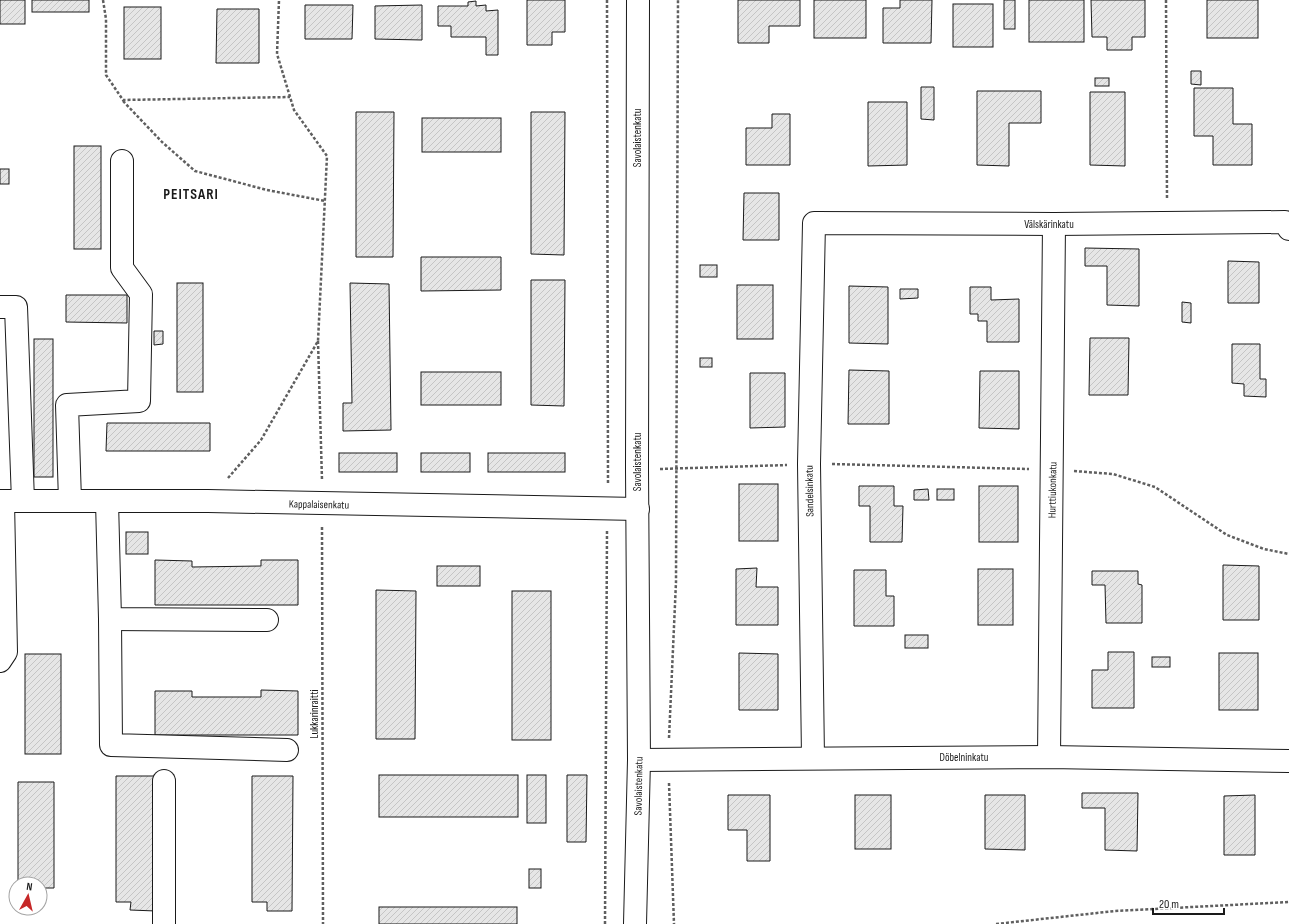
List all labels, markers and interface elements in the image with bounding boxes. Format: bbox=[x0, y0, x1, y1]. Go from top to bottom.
street label: Savolaistenkatu bbox=[631, 108, 644, 167]
district label: PEITSARI bbox=[163, 185, 219, 204]
street label: Välskärinkatu bbox=[1024, 218, 1074, 231]
street label: Savolaistenkatu bbox=[631, 432, 644, 491]
street label: Hurttiukonkatu bbox=[1046, 461, 1059, 518]
street label: Sandelsinkatu bbox=[803, 465, 816, 517]
street label: Kappalaisenkatu bbox=[289, 497, 350, 512]
street label: Lukkarinraitti bbox=[308, 689, 321, 739]
street label: Döbelninkatu bbox=[940, 751, 989, 764]
street label: Savolaistenkatu bbox=[631, 756, 646, 815]
north arrow bbox=[8, 876, 48, 916]
text: N bbox=[26, 880, 33, 893]
scale bar bbox=[1153, 890, 1224, 916]
text: 20 m bbox=[1159, 897, 1179, 912]

